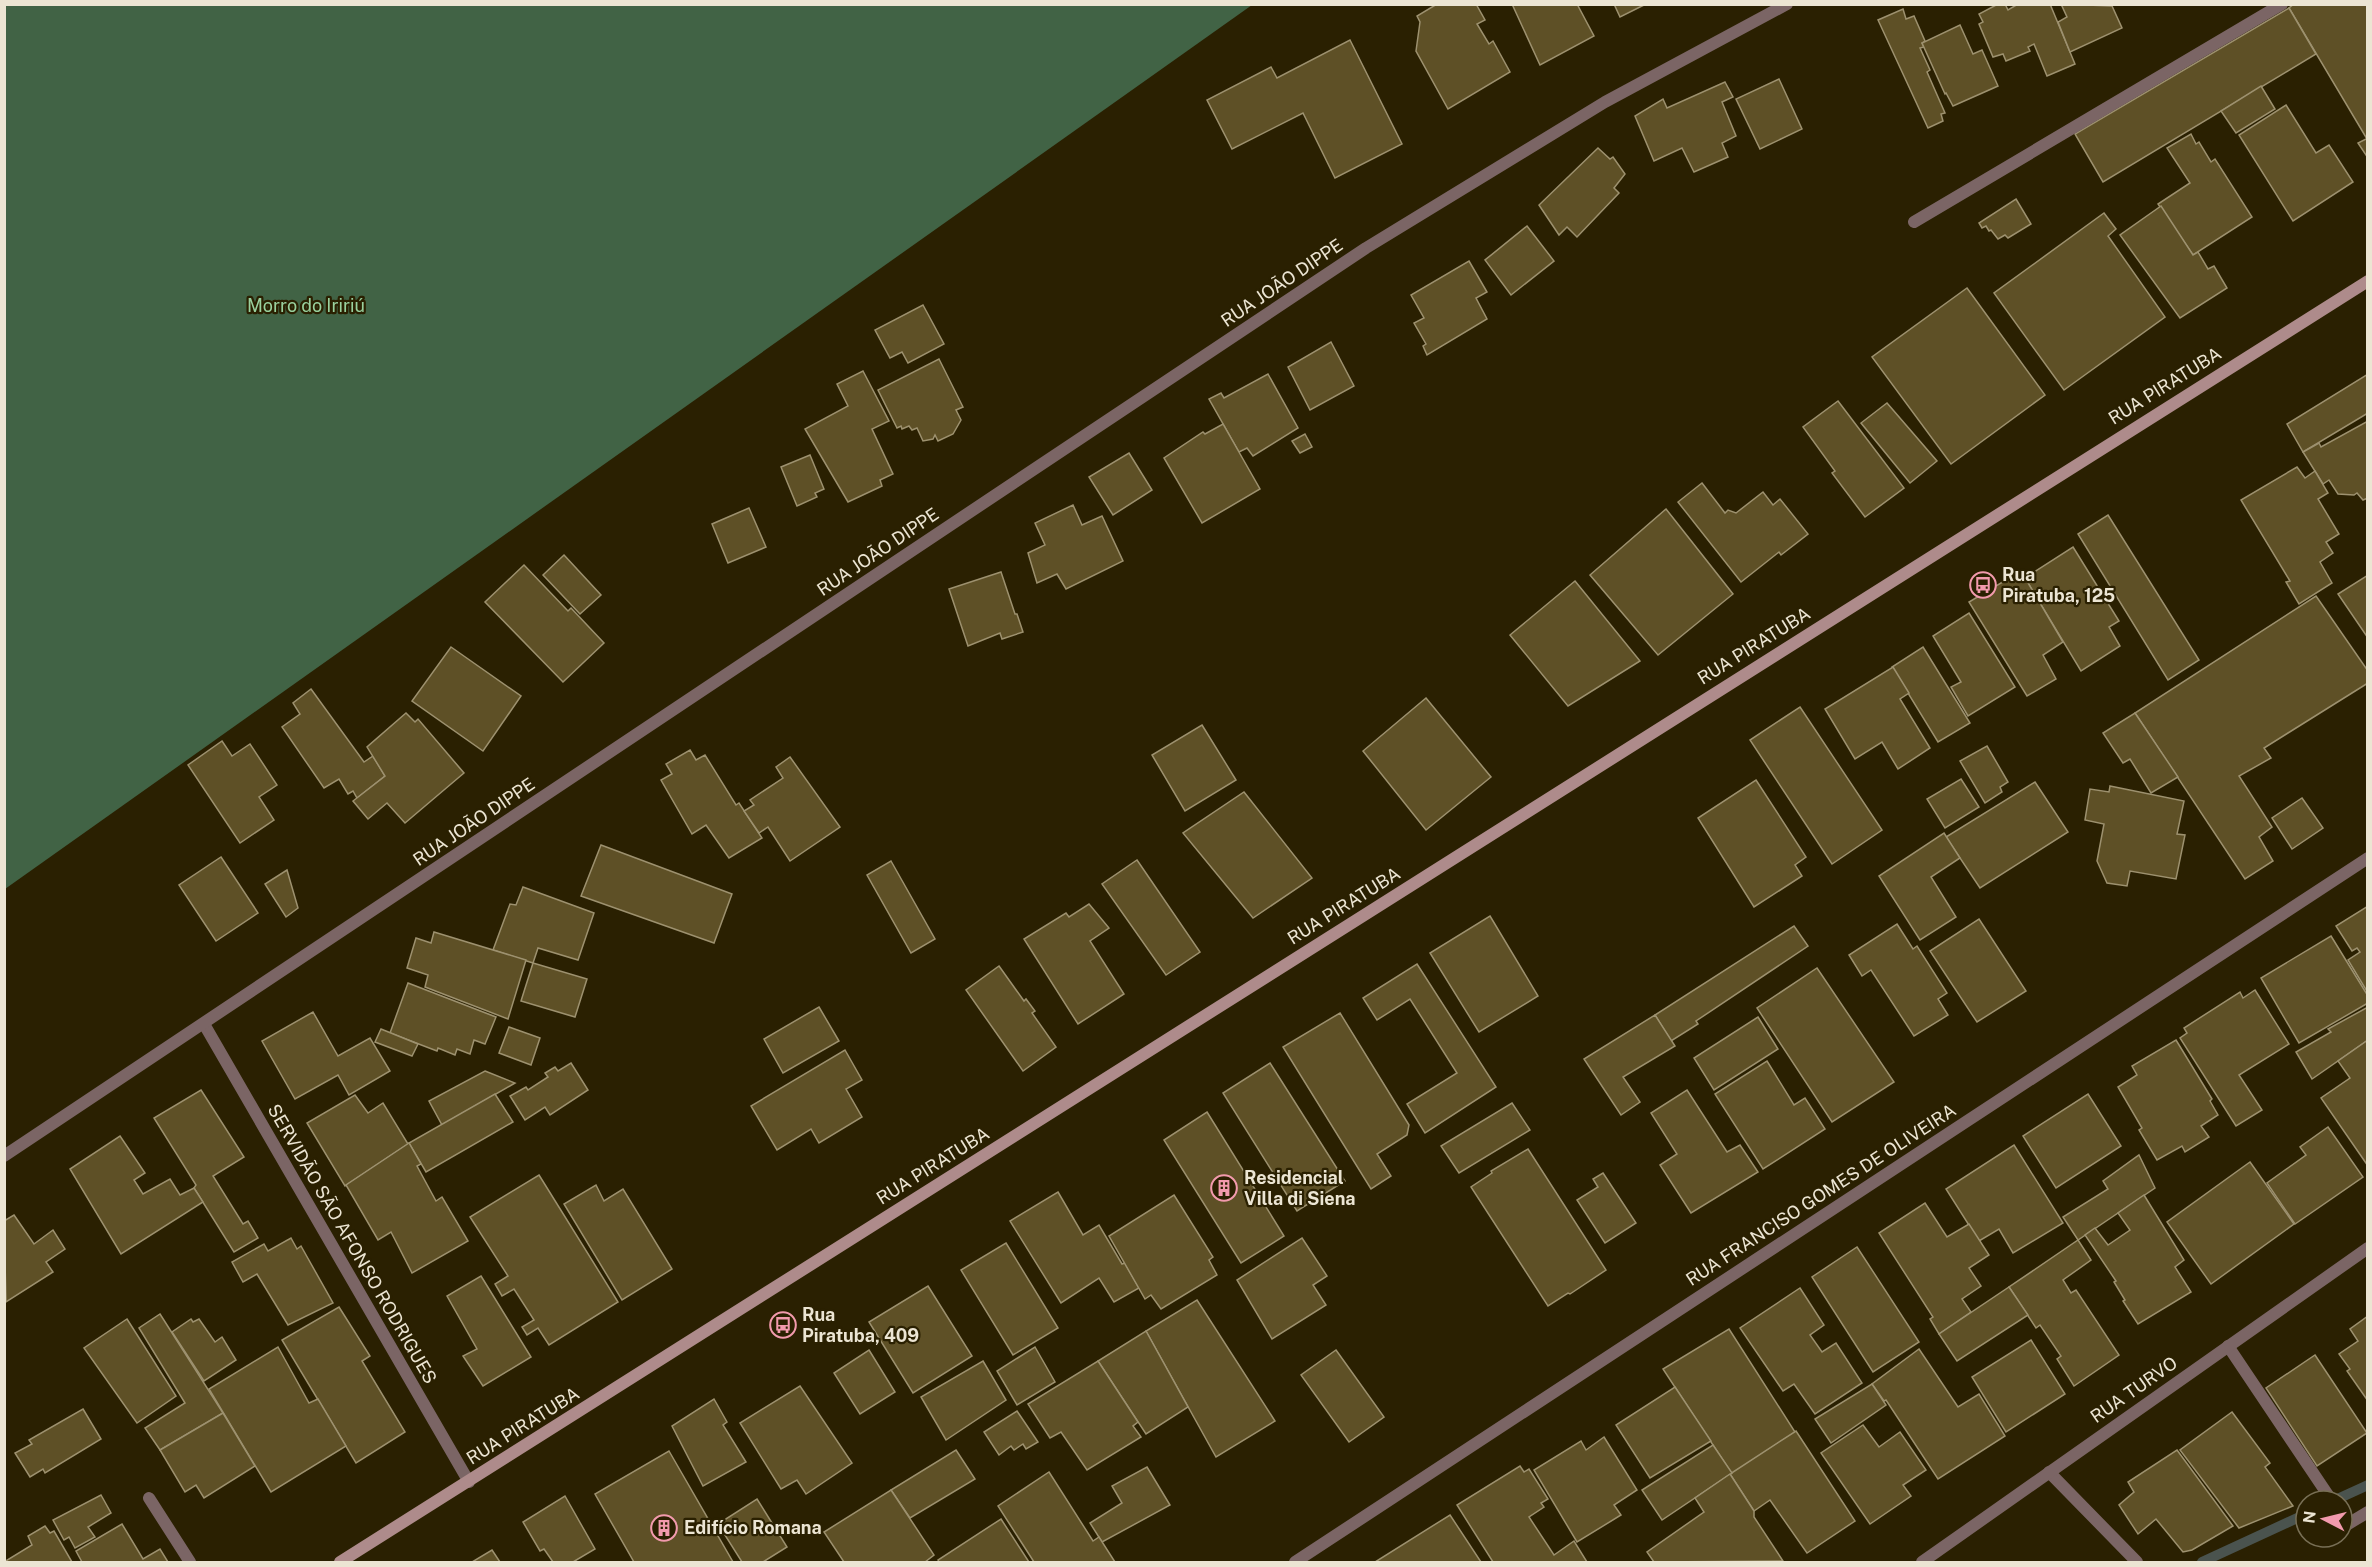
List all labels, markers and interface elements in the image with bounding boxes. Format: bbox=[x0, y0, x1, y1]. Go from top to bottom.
street label: RUA JOÃO DIPPE bbox=[1216, 233, 1346, 331]
park label: Morro do Iririú bbox=[247, 295, 365, 316]
street label: RUA PIRATUBA bbox=[2104, 342, 2225, 429]
street label: RUA JOÃO DIPPE bbox=[812, 502, 942, 600]
place label: Rua Piratuba, 125 bbox=[2002, 564, 2115, 606]
bus stop icon: Rua Piratuba, 125 bbox=[1968, 570, 1998, 600]
street label: RUA PIRATUBA bbox=[1693, 602, 1814, 689]
street label: RUA JOÃO DIPPE bbox=[408, 772, 538, 870]
street label: RUA PIRATUBA bbox=[1283, 862, 1404, 949]
street label: RUA FRANCISO GOMES DE OLIVEIRA bbox=[1682, 1099, 1960, 1290]
street label: SERVIDÃO SÃO AFONSO RODRIGUES bbox=[264, 1100, 442, 1387]
street label: RUA PIRATUBA bbox=[872, 1122, 993, 1209]
place label: Residencial Villa di Siena bbox=[1244, 1167, 1355, 1209]
building icon: Residencial Villa di Siena bbox=[1209, 1173, 1239, 1203]
place label: Rua Piratuba, 409 bbox=[802, 1304, 919, 1346]
bus stop icon: Rua Piratuba, 409 bbox=[768, 1310, 798, 1340]
street label: RUA TURVO bbox=[2086, 1352, 2181, 1427]
street label: RUA PIRATUBA bbox=[462, 1382, 583, 1469]
north arrow bbox=[2294, 1489, 2354, 1549]
text: N bbox=[2299, 1510, 2320, 1525]
building icon: Edifício Romana bbox=[649, 1513, 679, 1543]
place label: Edifício Romana bbox=[684, 1517, 822, 1538]

